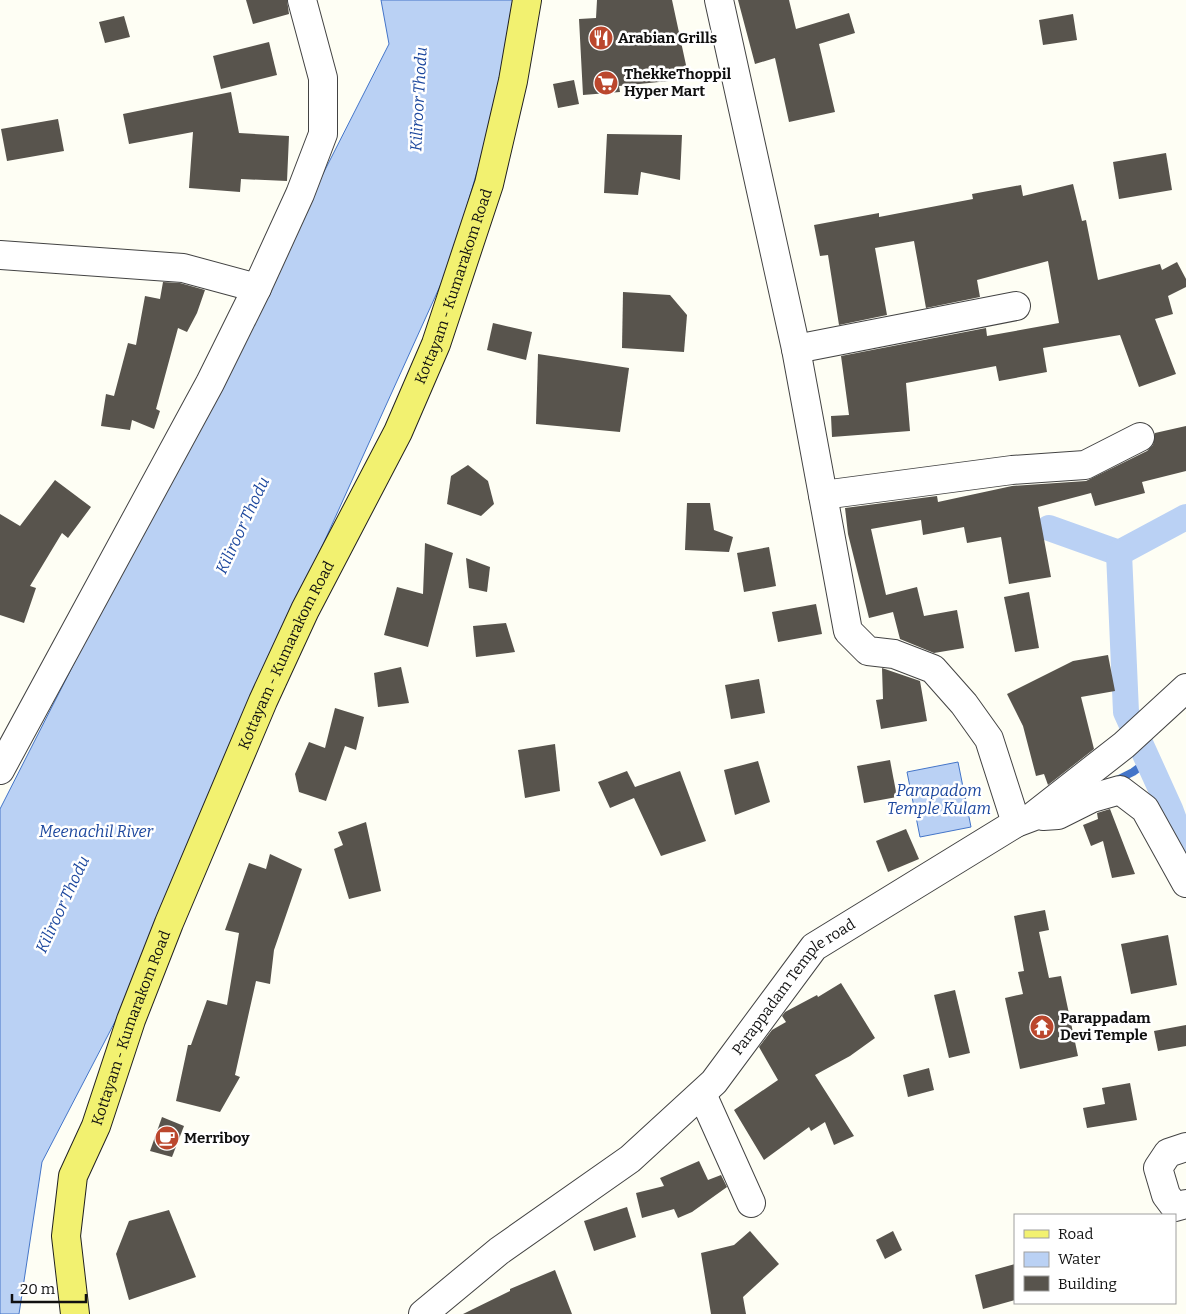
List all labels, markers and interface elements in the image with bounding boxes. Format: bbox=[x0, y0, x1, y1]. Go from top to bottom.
restaurant icon: Arabian Grills bbox=[588, 25, 614, 51]
place label: Arabian Grills bbox=[618, 29, 717, 47]
water label: Kiliroor Thodu bbox=[406, 46, 431, 152]
place label: ThekkeThoppil Hyper Mart bbox=[624, 65, 731, 100]
supermarket icon: ThekkeThoppil Hyper Mart bbox=[593, 70, 619, 96]
street label: Kottayam - Kumarakom Road bbox=[411, 186, 496, 387]
water label: Kiliroor Thodu bbox=[212, 474, 273, 577]
street label: Kottayam - Kumarakom Road bbox=[235, 558, 338, 752]
water label: Parapadom Temple Kulam bbox=[887, 781, 991, 818]
water label: Meenachil River bbox=[39, 822, 155, 841]
water label: Kiliroor Thodu bbox=[32, 853, 93, 956]
street label: Parappadam Temple road bbox=[728, 915, 858, 1058]
street label: Kottayam - Kumarakom Road bbox=[88, 928, 174, 1128]
place label: Parappadam Devi Temple bbox=[1060, 1009, 1151, 1044]
temple icon: Parappadam Devi Temple bbox=[1029, 1014, 1055, 1040]
cafe icon: Merriboy bbox=[154, 1125, 180, 1151]
place label: Merriboy bbox=[184, 1129, 250, 1147]
legend bbox=[1014, 1214, 1176, 1304]
text: Road bbox=[1058, 1225, 1093, 1243]
text: Water bbox=[1058, 1250, 1101, 1268]
scale bar bbox=[12, 1272, 86, 1304]
text: Building bbox=[1058, 1275, 1117, 1293]
text: 20 m bbox=[20, 1280, 56, 1298]

